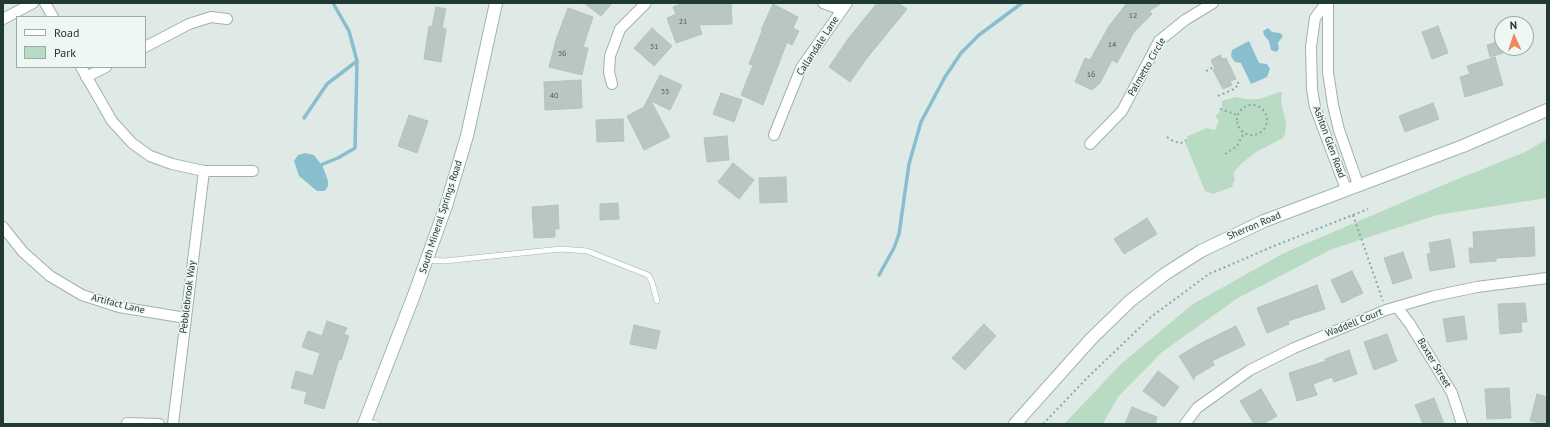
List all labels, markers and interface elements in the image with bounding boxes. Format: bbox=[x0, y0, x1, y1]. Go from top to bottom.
house number: 12 bbox=[1129, 11, 1137, 21]
street label: Callandale Lane bbox=[794, 14, 842, 78]
legend bbox=[16, 16, 146, 68]
north arrow bbox=[1494, 16, 1534, 56]
house number: 21 bbox=[679, 17, 687, 27]
text: N bbox=[1509, 18, 1517, 32]
text: Road bbox=[54, 25, 79, 40]
street label: Palmetto Circle bbox=[1125, 36, 1169, 98]
house number: 14 bbox=[1108, 40, 1116, 50]
house number: 31 bbox=[650, 42, 658, 52]
text: Park bbox=[54, 45, 76, 60]
house number: 36 bbox=[558, 49, 566, 59]
house number: 16 bbox=[1087, 70, 1095, 80]
house number: 35 bbox=[661, 87, 669, 97]
house number: 40 bbox=[550, 91, 558, 101]
street label: Ashton Glen Road bbox=[1310, 104, 1348, 180]
street label: South Mineral Springs Road bbox=[417, 159, 465, 275]
street label: Sherron Road bbox=[1225, 209, 1283, 243]
street label: Pebblebrook Way bbox=[178, 260, 198, 334]
street label: Artifact Lane bbox=[90, 292, 146, 316]
street label: Waddell Court bbox=[1324, 306, 1384, 340]
street label: Baxter Street bbox=[1414, 336, 1454, 390]

